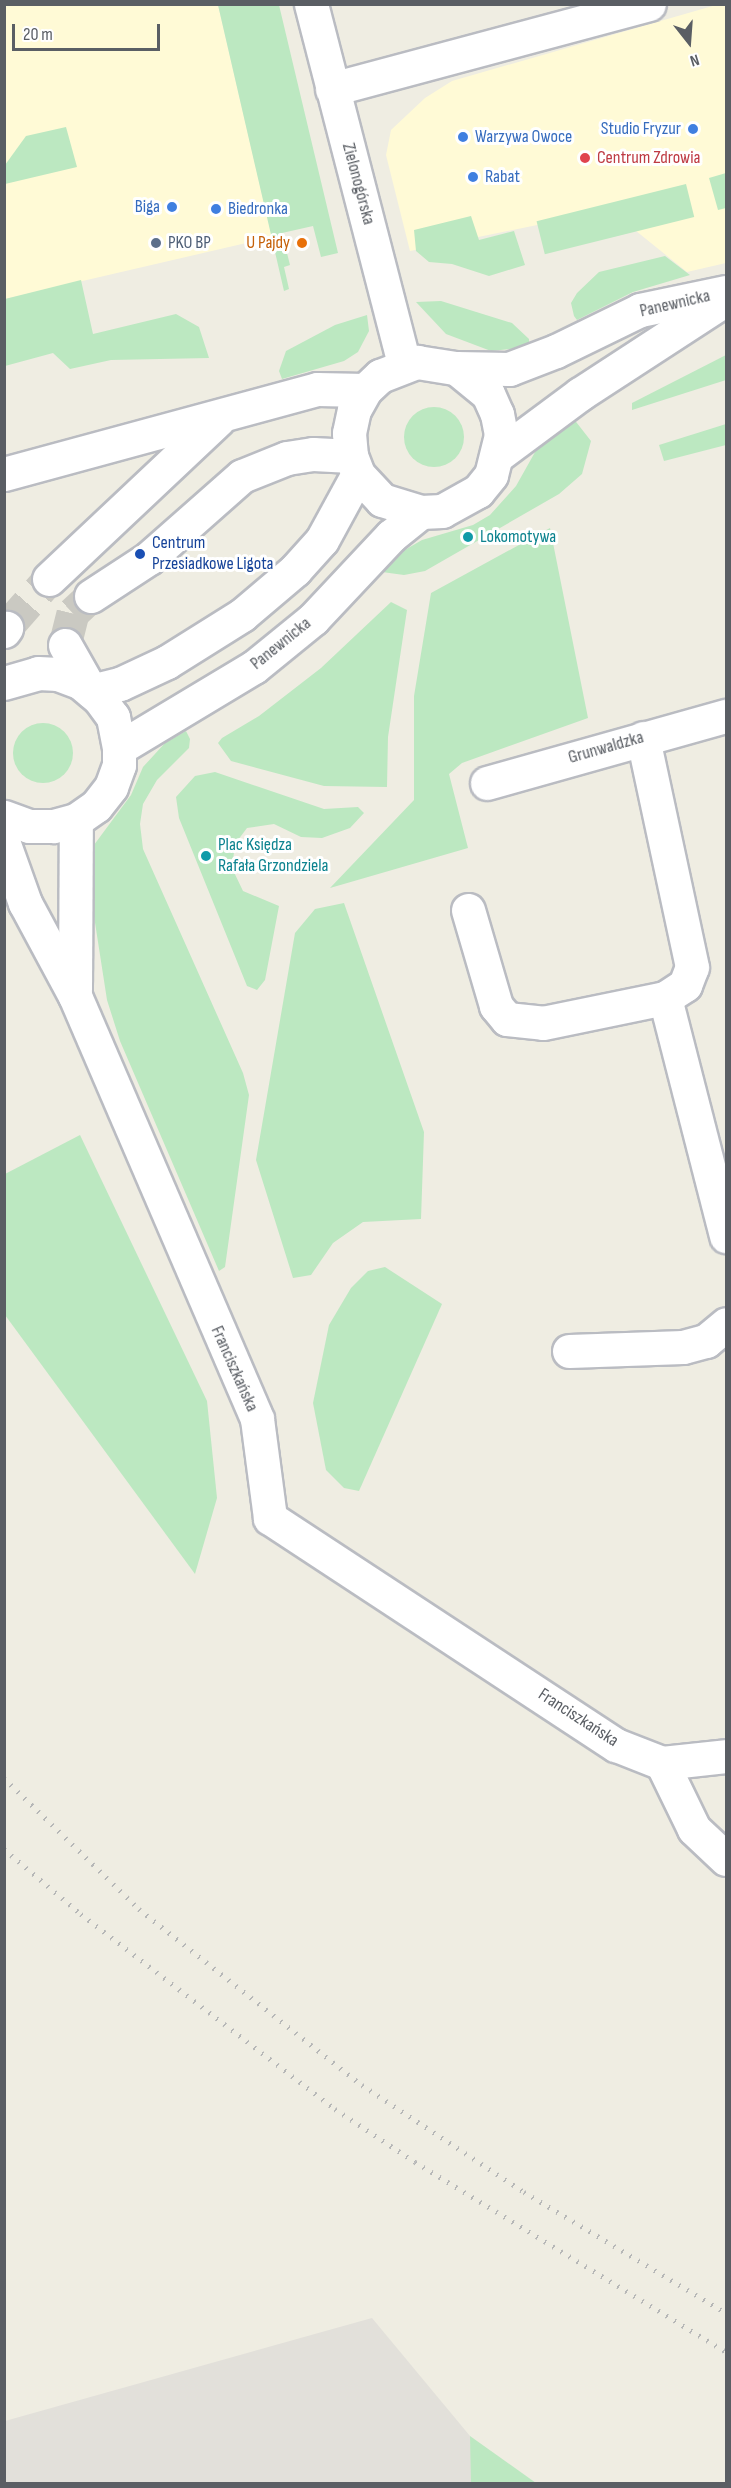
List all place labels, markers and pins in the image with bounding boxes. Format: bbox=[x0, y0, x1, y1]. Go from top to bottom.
place label: Studio Fryzur bbox=[601, 118, 681, 140]
marker: Studio Fryzur bbox=[686, 122, 700, 136]
place label: Warzywa Owoce bbox=[475, 126, 572, 148]
marker: Warzywa Owoce bbox=[456, 130, 470, 144]
place label: Centrum Zdrowia bbox=[597, 147, 700, 169]
marker: Centrum Zdrowia bbox=[578, 151, 592, 165]
place label: Rabat bbox=[485, 166, 520, 188]
marker: Rabat bbox=[466, 170, 480, 184]
place label: Biga bbox=[135, 196, 160, 218]
place label: Biedronka bbox=[228, 198, 288, 220]
marker: Biga bbox=[165, 200, 179, 214]
marker: Biedronka bbox=[209, 202, 223, 216]
place label: PKO BP bbox=[168, 232, 211, 254]
place label: U Pajdy bbox=[246, 232, 290, 254]
marker: PKO BP bbox=[149, 236, 163, 250]
marker: U Pajdy bbox=[295, 236, 309, 250]
place label: Lokomotywa bbox=[480, 526, 556, 548]
marker: Lokomotywa bbox=[461, 530, 475, 544]
place label: Centrum Przesiadkowe Ligota bbox=[152, 533, 273, 576]
marker: Centrum Przesiadkowe Ligota bbox=[133, 547, 147, 561]
place label: Plac Księdza Rafała Grzondziela bbox=[218, 835, 329, 878]
marker: Plac Księdza Rafała Grzondziela bbox=[199, 849, 213, 863]

